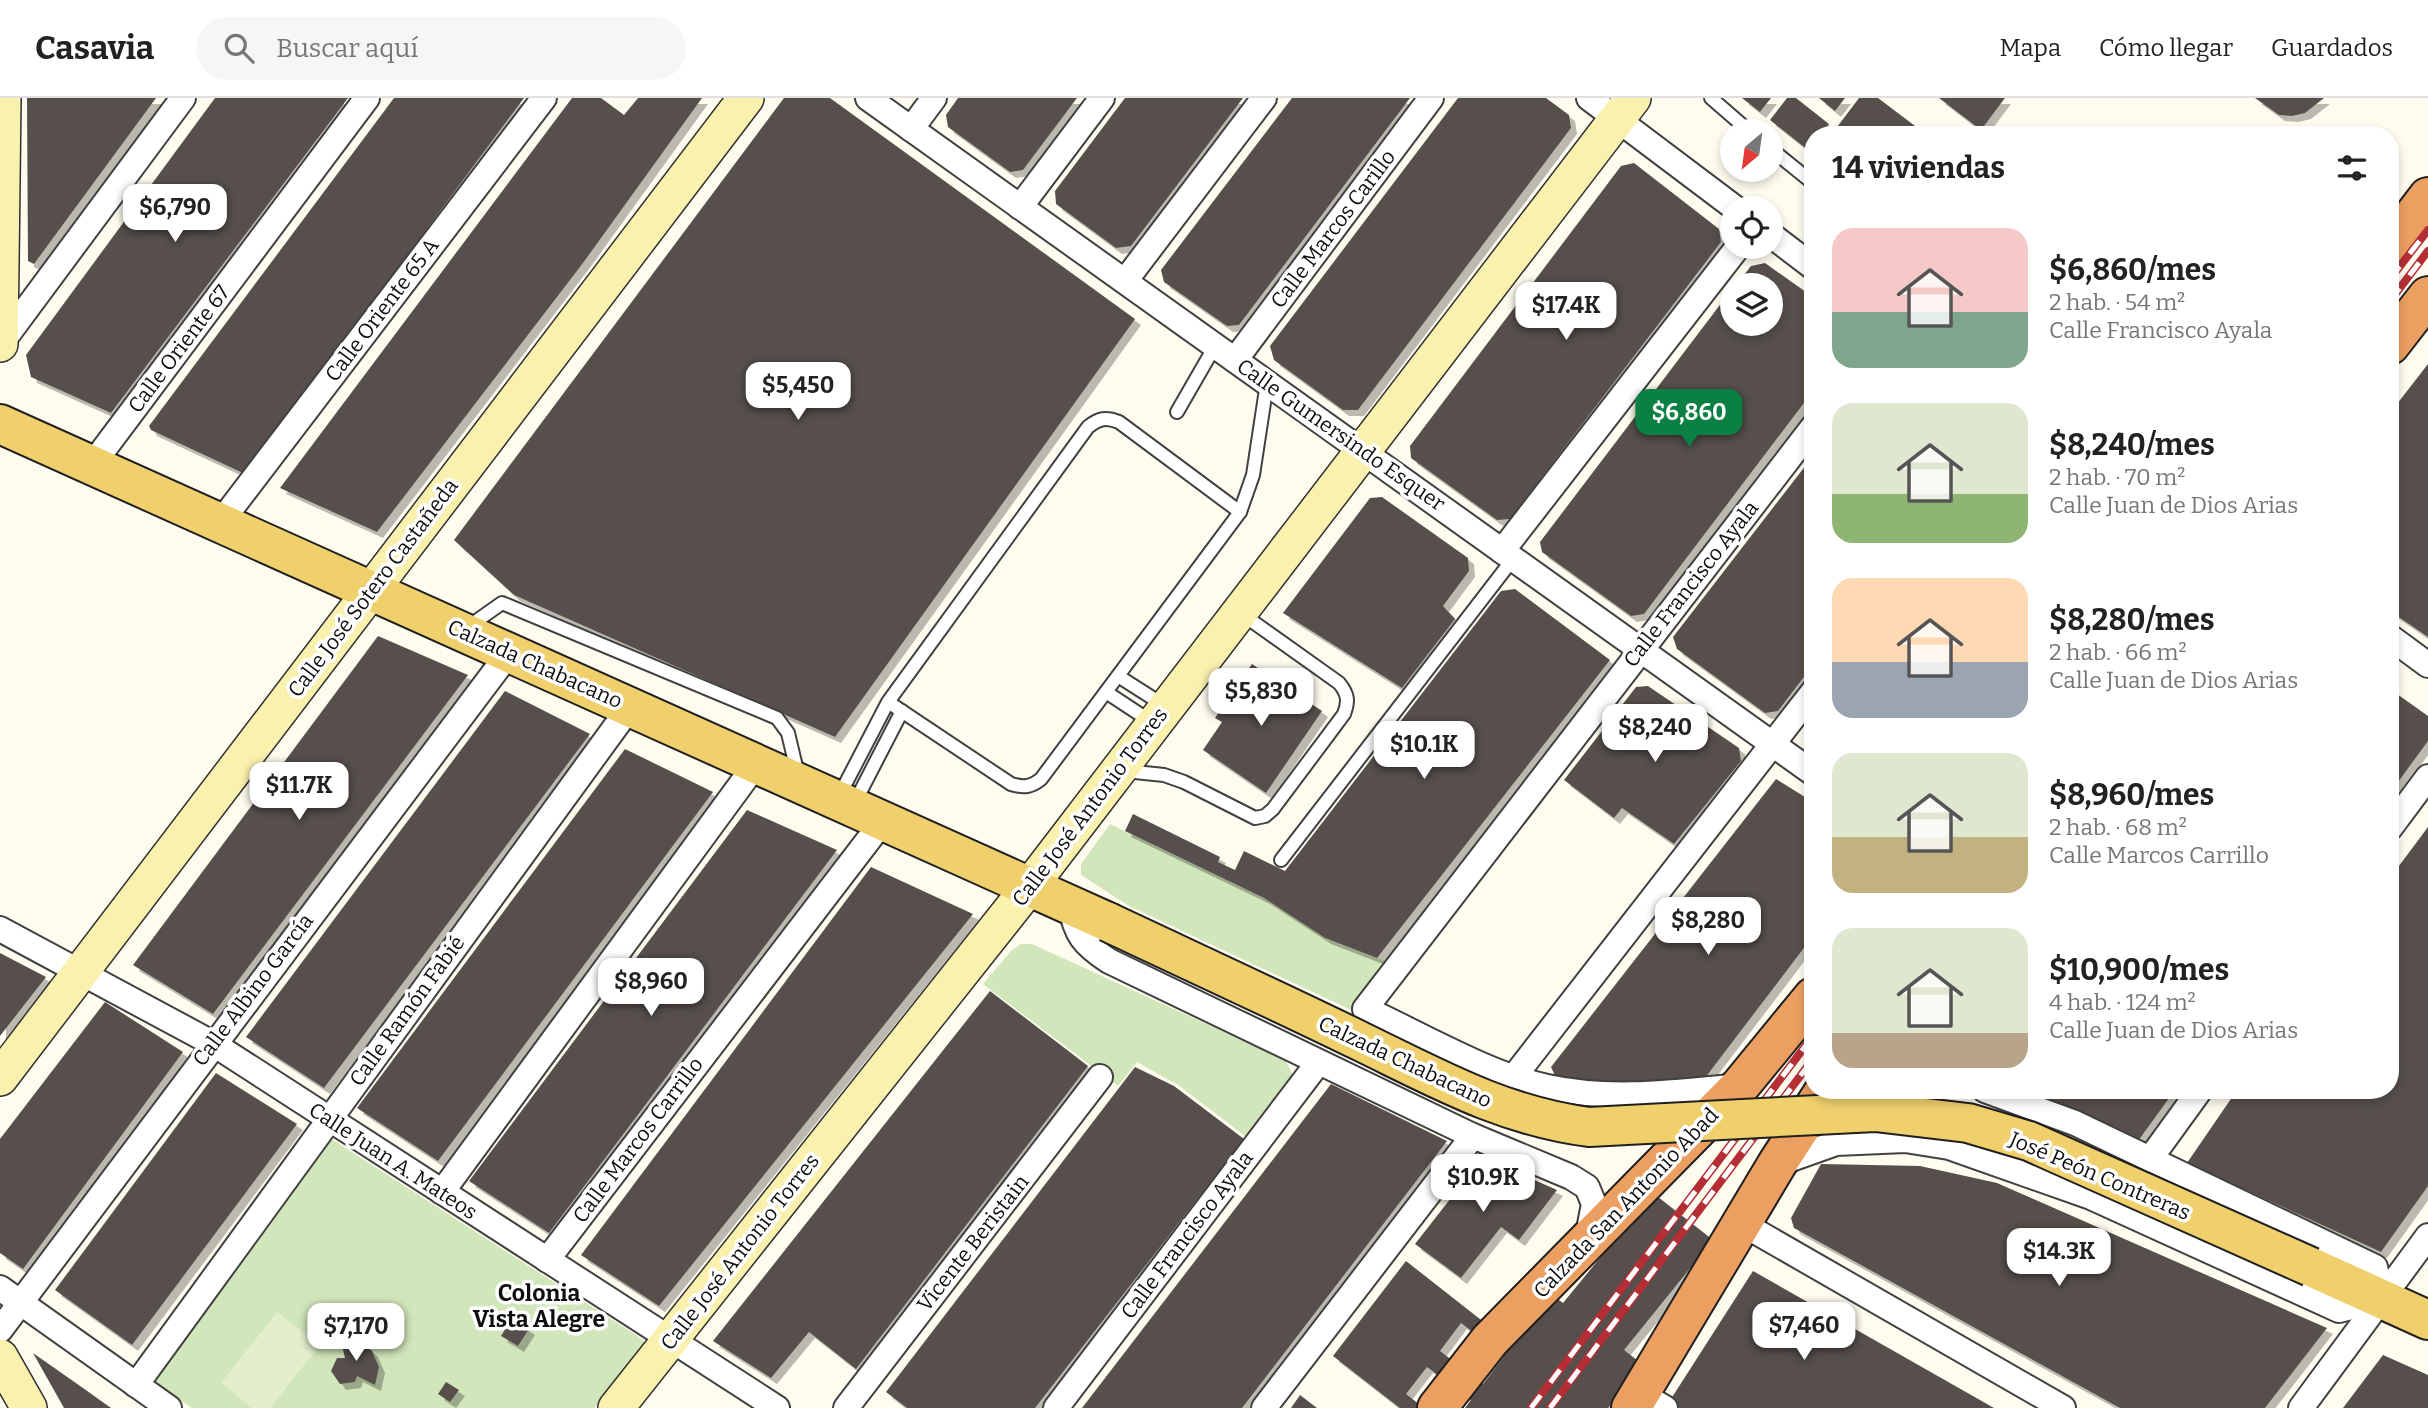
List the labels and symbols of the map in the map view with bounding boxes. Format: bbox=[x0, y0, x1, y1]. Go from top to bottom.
north arrow bbox=[1720, 119, 1783, 182]
street label: Calle Marcos Carillo bbox=[1265, 145, 1401, 313]
pin: $6,790 bbox=[118, 184, 232, 244]
street label: Calle Oriente 65 A bbox=[320, 233, 444, 387]
street label: Calle Oriente 67 bbox=[122, 280, 236, 418]
pin: $17.4K bbox=[1509, 282, 1623, 342]
street label: Calle Gumersindo Esquer bbox=[1232, 353, 1450, 517]
pin: $5,450 bbox=[741, 362, 855, 422]
pin: $6,860 bbox=[1632, 390, 1746, 449]
street label: Calle José Sotero Castañeda bbox=[282, 473, 464, 702]
street label: Calle Francisco Ayala bbox=[1618, 495, 1764, 672]
street label: Calzada Chabacano bbox=[444, 614, 626, 714]
pin: $5,830 bbox=[1204, 668, 1318, 728]
street label: Calle José Antonio Torres bbox=[1007, 702, 1173, 912]
pin: $8,240 bbox=[1598, 704, 1712, 764]
pin: $10.1K bbox=[1367, 722, 1481, 781]
pin: $11.7K bbox=[242, 762, 356, 822]
pin: $8,280 bbox=[1651, 898, 1765, 957]
street label: Calle Albino García bbox=[187, 908, 319, 1071]
street label: Calle Ramón Fabié bbox=[344, 931, 470, 1091]
pin: $8,960 bbox=[594, 958, 708, 1018]
street label: Calzada Chabacano bbox=[1314, 1010, 1496, 1114]
street label: Calle Marcos Carrillo bbox=[567, 1052, 709, 1228]
street label: Calle Juan A. Mateos bbox=[304, 1097, 482, 1225]
street label: Calzada San Antonio Abad bbox=[1528, 1102, 1724, 1304]
street label: José Peón Contreras bbox=[2005, 1126, 2194, 1226]
street label: Calle Francisco Ayala bbox=[1115, 1145, 1259, 1324]
street label: Calle José Antonio Torres bbox=[655, 1148, 825, 1356]
pin: $10.9K bbox=[1426, 1154, 1540, 1214]
street label: Vicente Beristain bbox=[911, 1169, 1035, 1317]
pin: $14.3K bbox=[2002, 1228, 2116, 1288]
district label: Colonia Vista Alegre bbox=[473, 1279, 605, 1333]
pin: $7,460 bbox=[1747, 1302, 1861, 1362]
pin: $7,170 bbox=[299, 1304, 413, 1363]

